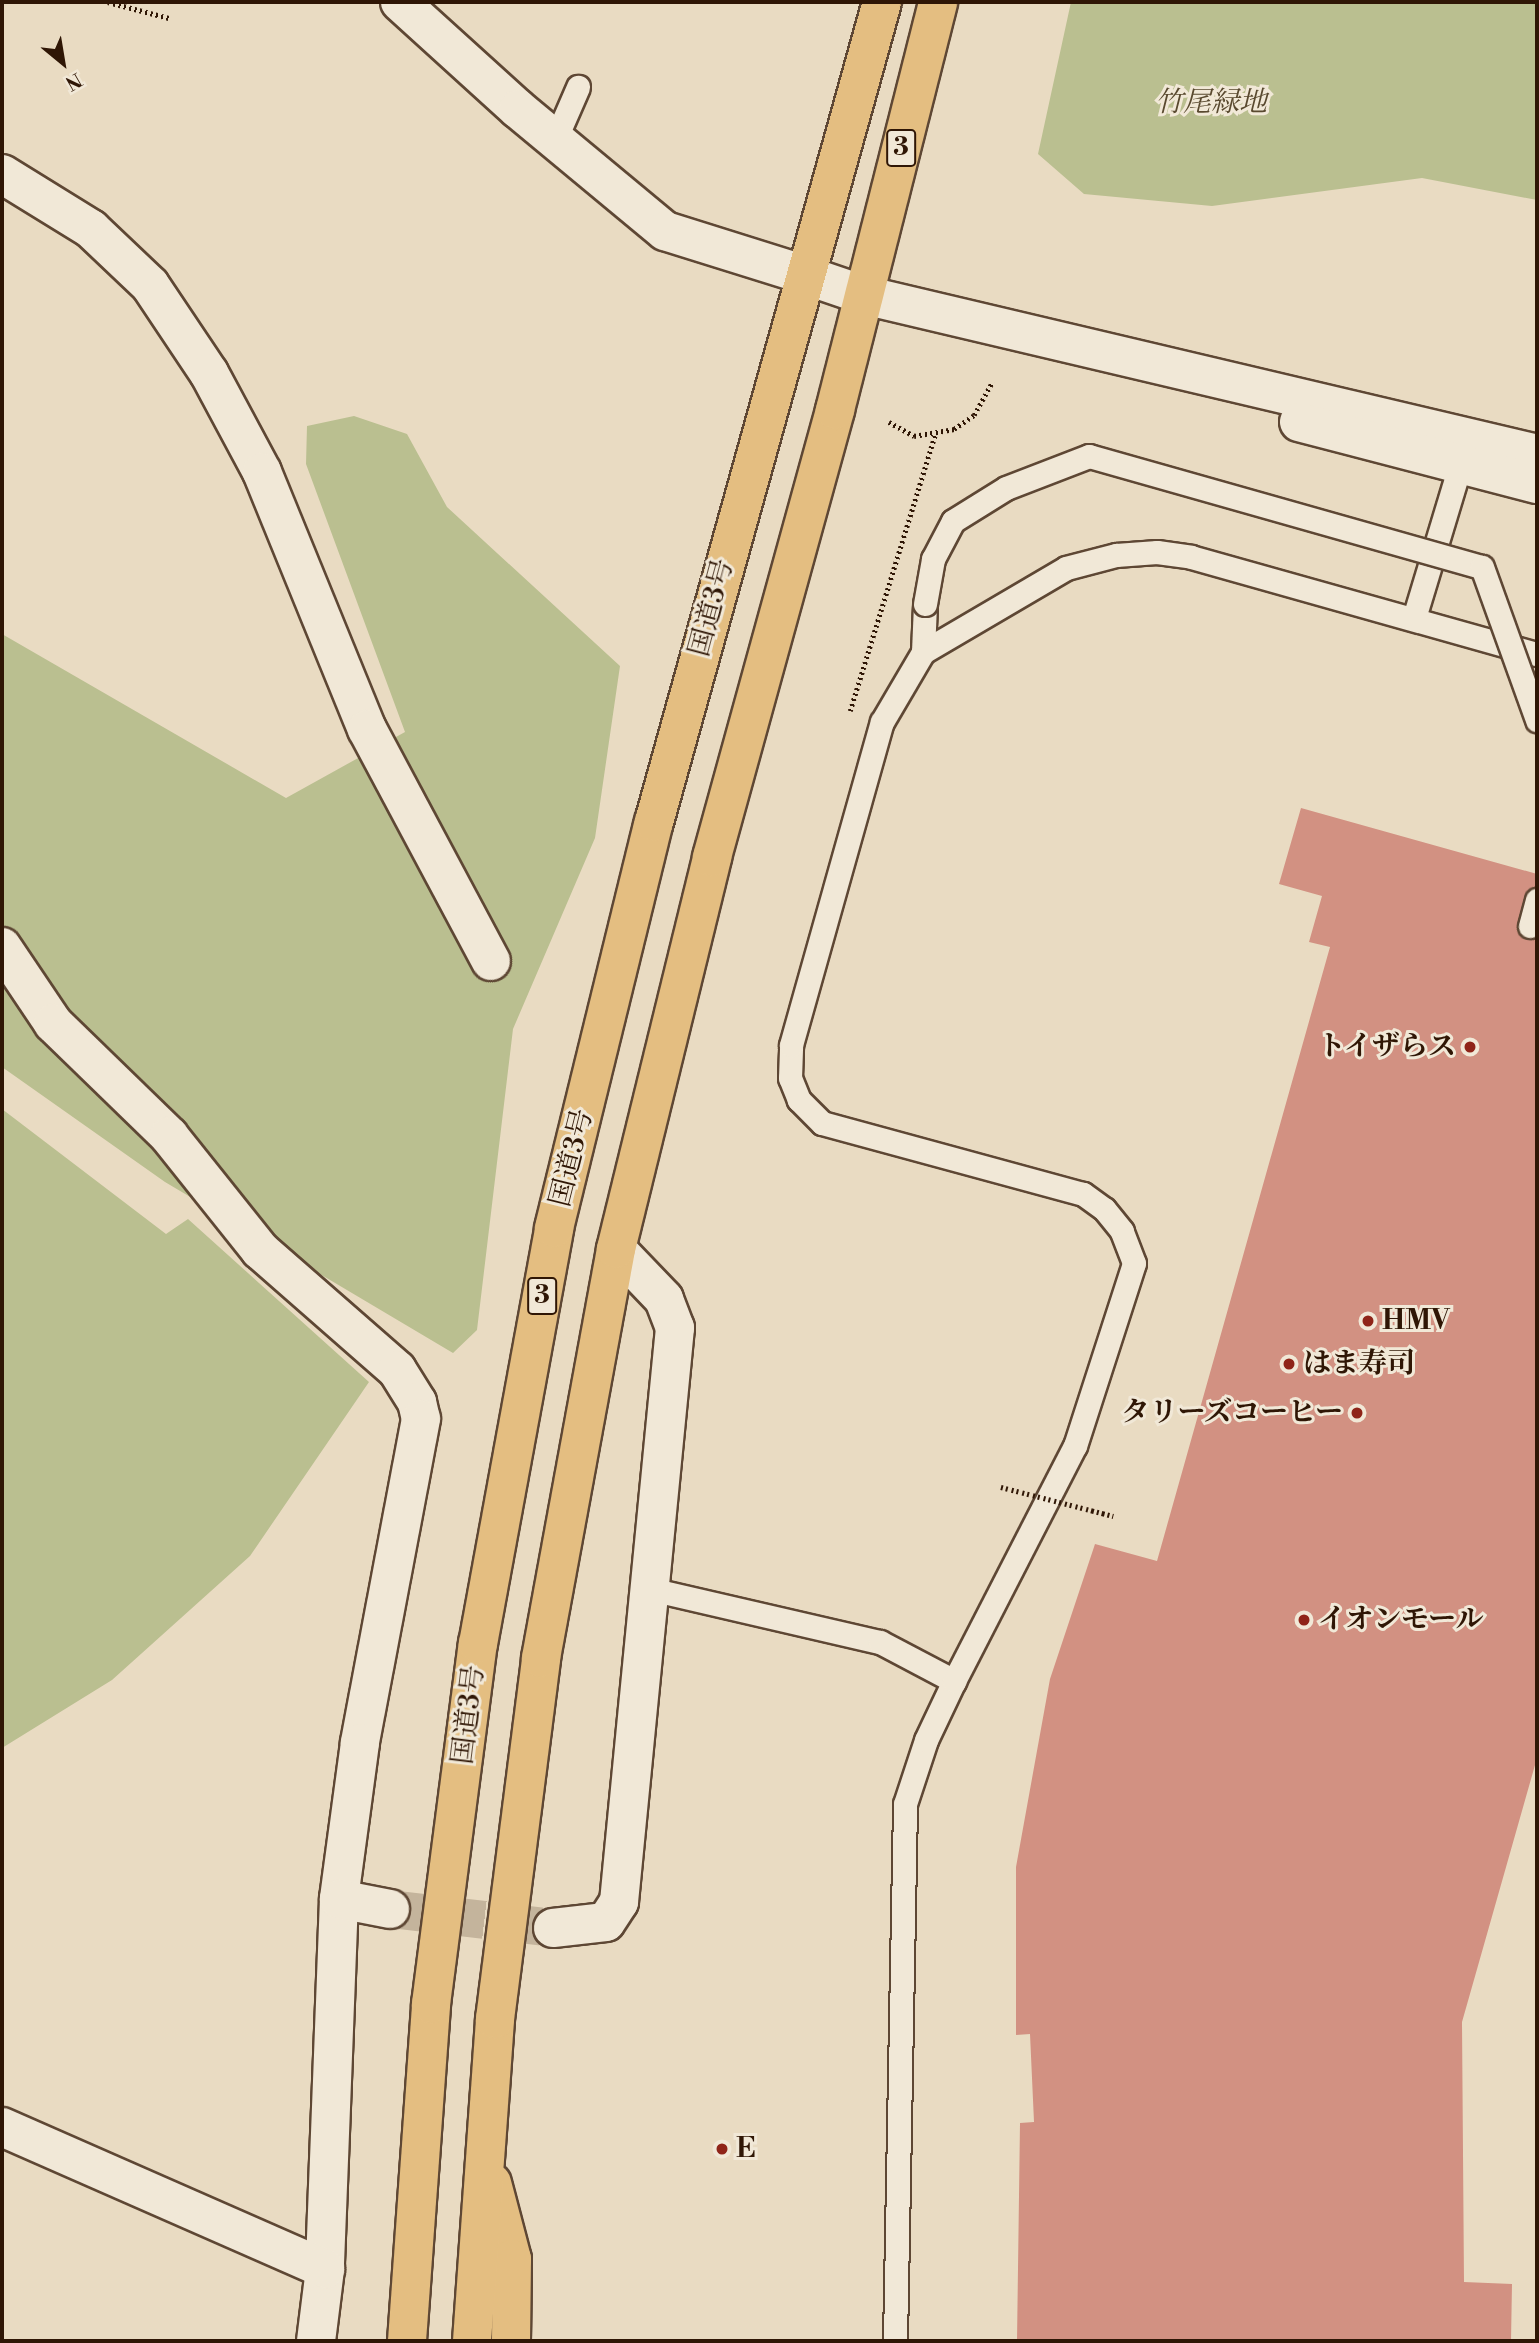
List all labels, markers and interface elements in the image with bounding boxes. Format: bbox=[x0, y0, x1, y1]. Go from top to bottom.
north arrow bbox=[28, 28, 98, 98]
text: N bbox=[61, 67, 86, 95]
park label: 竹尾緑地 bbox=[1155, 86, 1267, 120]
road number: 3 bbox=[885, 125, 917, 170]
street label: 国道3号 bbox=[683, 556, 741, 660]
place label: トイザらス bbox=[1316, 1030, 1456, 1064]
marker: トイザらス bbox=[1462, 1039, 1478, 1055]
street label: 国道3号 bbox=[544, 1106, 600, 1210]
road number: 3 bbox=[526, 1274, 558, 1318]
place label: HMV bbox=[1382, 1304, 1450, 1338]
marker: HMV bbox=[1360, 1313, 1376, 1329]
place label: はま寿司 bbox=[1303, 1347, 1415, 1381]
marker: はま寿司 bbox=[1281, 1356, 1297, 1372]
place label: タリーズコーヒー bbox=[1120, 1396, 1343, 1430]
marker: タリーズコーヒー bbox=[1349, 1405, 1365, 1421]
place label: イオンモール bbox=[1318, 1603, 1485, 1637]
marker: イオンモール bbox=[1296, 1612, 1312, 1628]
street label: 国道3号 bbox=[446, 1664, 492, 1766]
place label: E bbox=[736, 2132, 755, 2166]
marker: E bbox=[714, 2141, 730, 2157]

